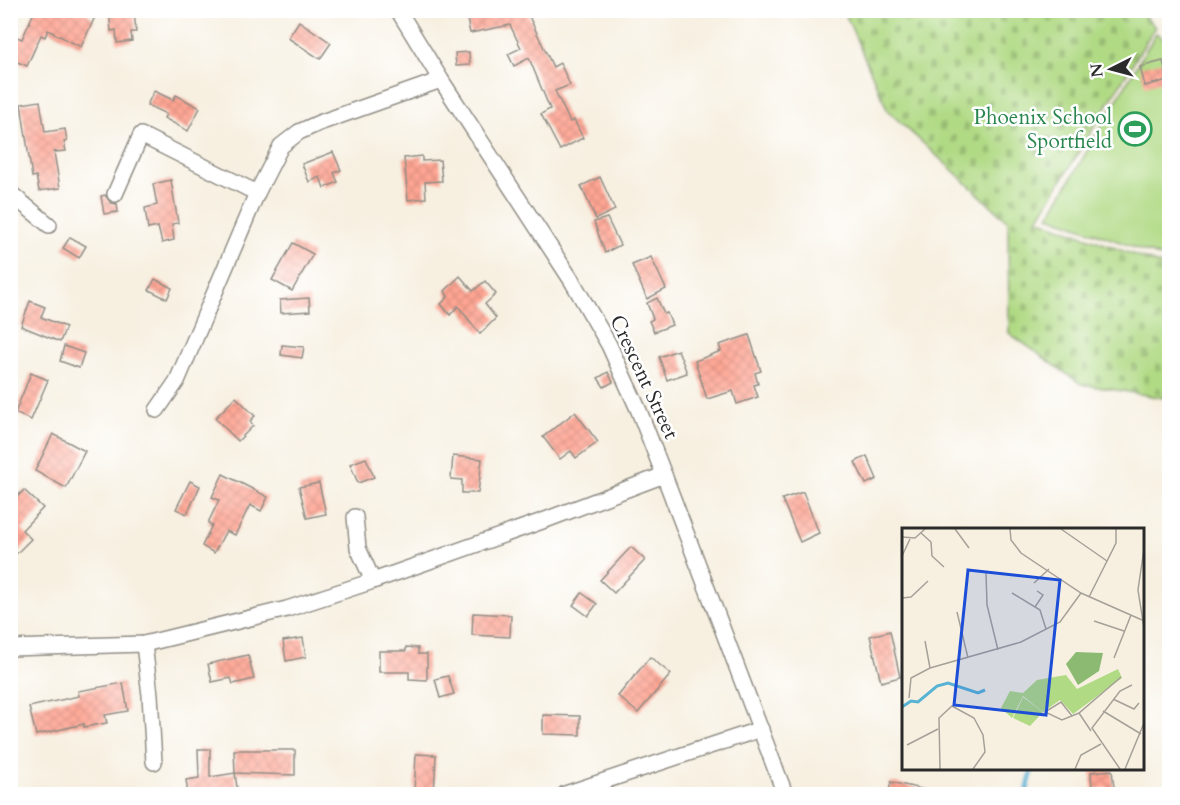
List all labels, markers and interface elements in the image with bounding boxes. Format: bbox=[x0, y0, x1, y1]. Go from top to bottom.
north arrow bbox=[1081, 39, 1141, 99]
text: N bbox=[1085, 62, 1109, 79]
place label: Phoenix School Sportfield bbox=[974, 103, 1112, 156]
sports icon: Phoenix School Sportfield bbox=[1117, 111, 1153, 147]
street label: Crescent Street bbox=[603, 310, 686, 444]
inset map bbox=[902, 528, 1144, 769]

